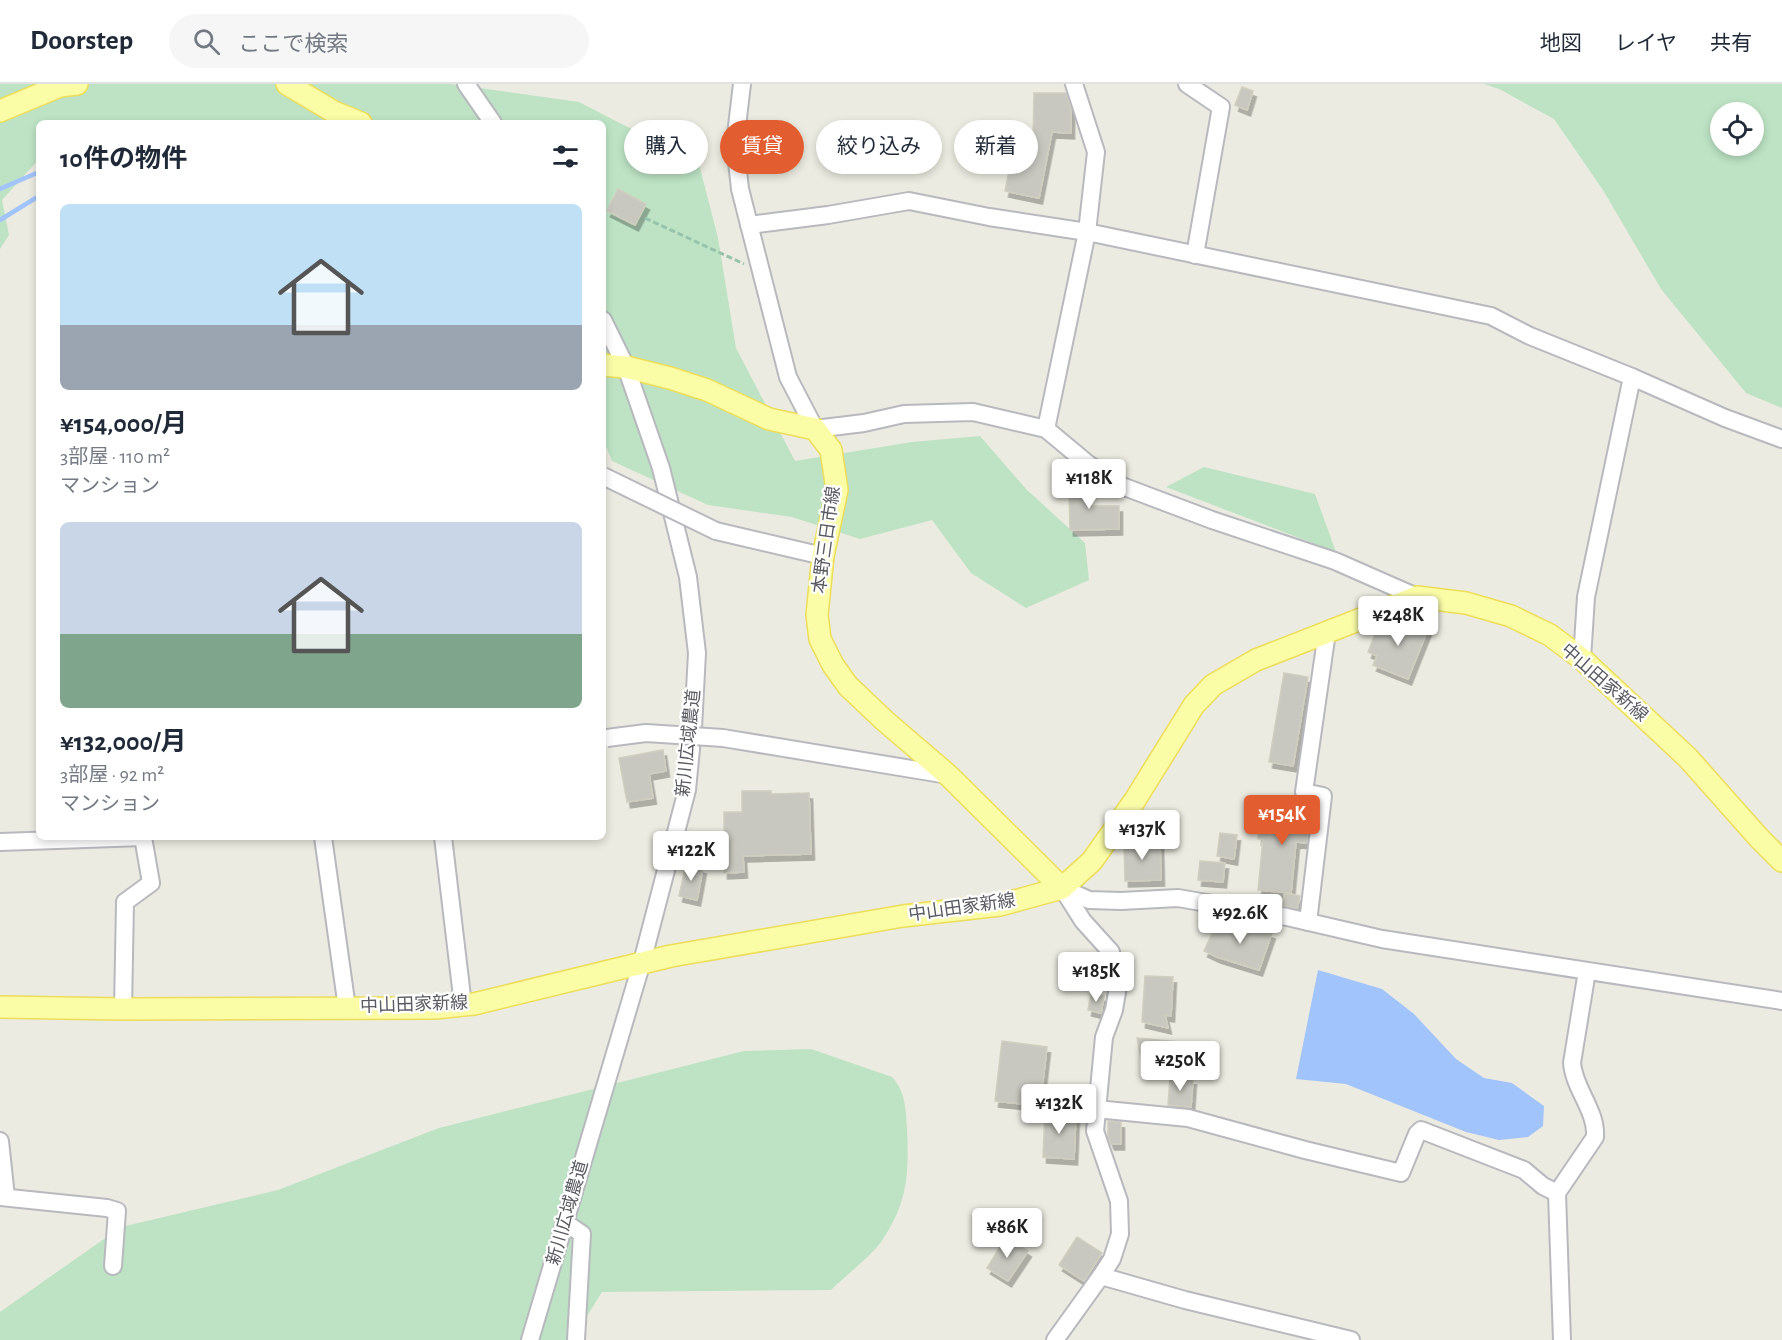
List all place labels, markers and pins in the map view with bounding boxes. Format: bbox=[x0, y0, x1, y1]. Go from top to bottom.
pin: ¥118K bbox=[1047, 459, 1131, 510]
pin: ¥248K bbox=[1356, 596, 1440, 647]
pin: ¥154K bbox=[1240, 795, 1324, 846]
pin: ¥137K bbox=[1100, 810, 1184, 861]
pin: ¥122K bbox=[649, 831, 733, 882]
pin: ¥92.6K bbox=[1191, 894, 1289, 945]
pin: ¥185K bbox=[1054, 952, 1138, 1003]
pin: ¥250K bbox=[1138, 1041, 1222, 1092]
pin: ¥132K bbox=[1017, 1084, 1101, 1135]
pin: ¥86K bbox=[971, 1208, 1043, 1259]

